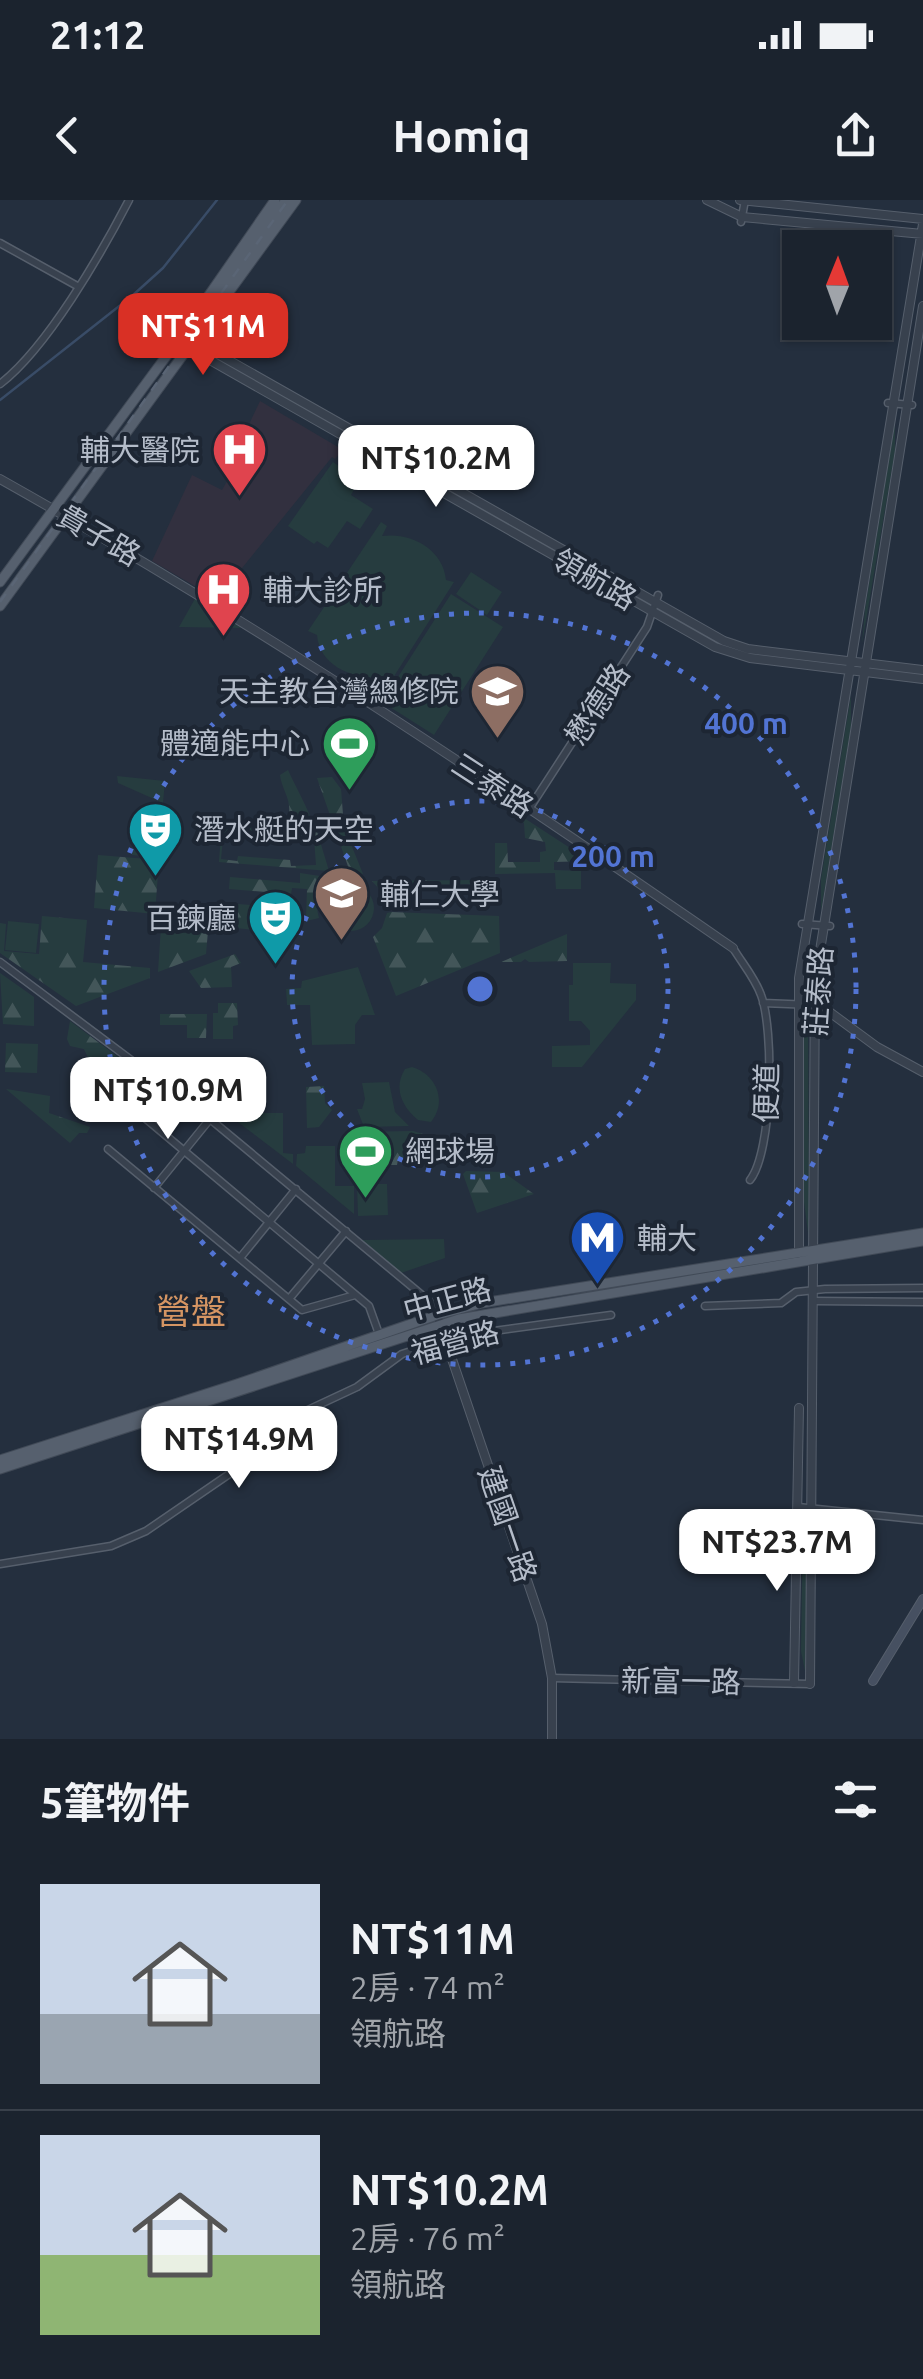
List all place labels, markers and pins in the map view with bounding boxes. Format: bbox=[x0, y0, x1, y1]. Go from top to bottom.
pin: NT$11M bbox=[122, 293, 284, 378]
hospital icon: 輔大醫院 bbox=[209, 420, 269, 499]
pin: NT$10.2M bbox=[333, 425, 539, 510]
place label: 輔大醫院 bbox=[80, 433, 200, 467]
hospital icon: 輔大診所 bbox=[194, 560, 254, 639]
place label: 輔大診所 bbox=[263, 573, 383, 607]
school or university icon: 天主教台灣總修院 bbox=[468, 661, 528, 740]
place label: 天主教台灣總修院 bbox=[219, 674, 459, 708]
sports icon: 體適能中心 bbox=[319, 713, 379, 792]
place label: 體適能中心 bbox=[160, 726, 310, 760]
theatre icon: 潛水艇的天空 bbox=[125, 799, 185, 878]
place label: 潛水艇的天空 bbox=[194, 812, 374, 846]
school or university icon: 輔仁大學 bbox=[311, 864, 371, 943]
place label: 輔仁大學 bbox=[380, 877, 500, 911]
theatre icon: 百鍊廳 bbox=[245, 888, 305, 967]
place label: 百鍊廳 bbox=[146, 901, 236, 935]
centre of rings bbox=[462, 971, 498, 1007]
pin: NT$10.9M bbox=[65, 1057, 271, 1142]
sports icon: 網球場 bbox=[336, 1121, 396, 1200]
place label: 網球場 bbox=[405, 1134, 495, 1168]
metro station icon: 輔大 bbox=[568, 1208, 628, 1287]
place label: 輔大 bbox=[637, 1221, 697, 1255]
pin: NT$14.9M bbox=[136, 1406, 342, 1491]
pin: NT$23.7M bbox=[674, 1509, 880, 1594]

